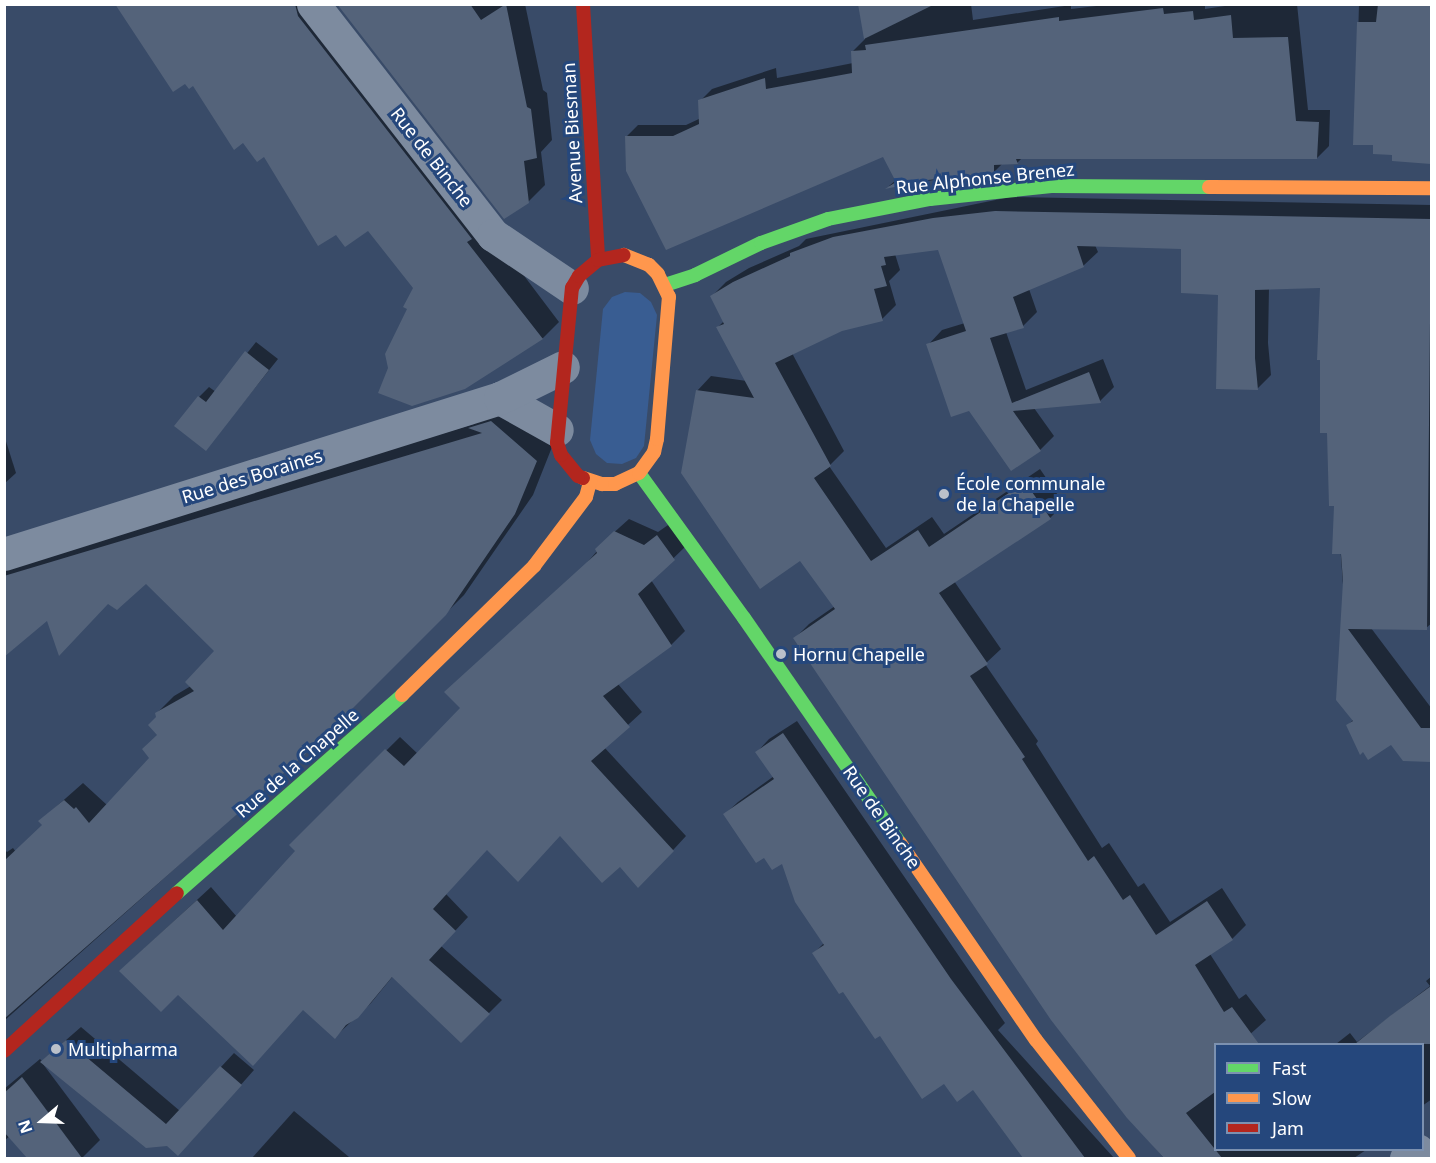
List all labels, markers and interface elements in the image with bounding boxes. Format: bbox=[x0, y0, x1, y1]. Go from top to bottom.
street label: Avenue Biesman bbox=[558, 62, 586, 204]
street label: Rue de Binche bbox=[386, 103, 478, 211]
street label: Rue Alphonse Brenez bbox=[895, 158, 1075, 198]
street label: Rue des Boraines bbox=[179, 444, 325, 508]
place label: École communale de la Chapelle bbox=[956, 473, 1105, 516]
marker: École communale de la Chapelle bbox=[937, 487, 951, 501]
place label: Hornu Chapelle bbox=[793, 643, 925, 665]
marker: Hornu Chapelle bbox=[774, 647, 788, 661]
street label: Rue de la Chapelle bbox=[231, 704, 363, 822]
street label: Rue de Binche bbox=[839, 761, 925, 873]
place label: Multipharma bbox=[68, 1038, 178, 1060]
marker: Multipharma bbox=[49, 1042, 63, 1056]
legend bbox=[1214, 1043, 1424, 1151]
text: Fast bbox=[1272, 1056, 1307, 1080]
text: Slow bbox=[1272, 1086, 1311, 1110]
north arrow bbox=[12, 1091, 72, 1151]
text: Jam bbox=[1272, 1116, 1304, 1140]
text: N bbox=[12, 1117, 38, 1137]

